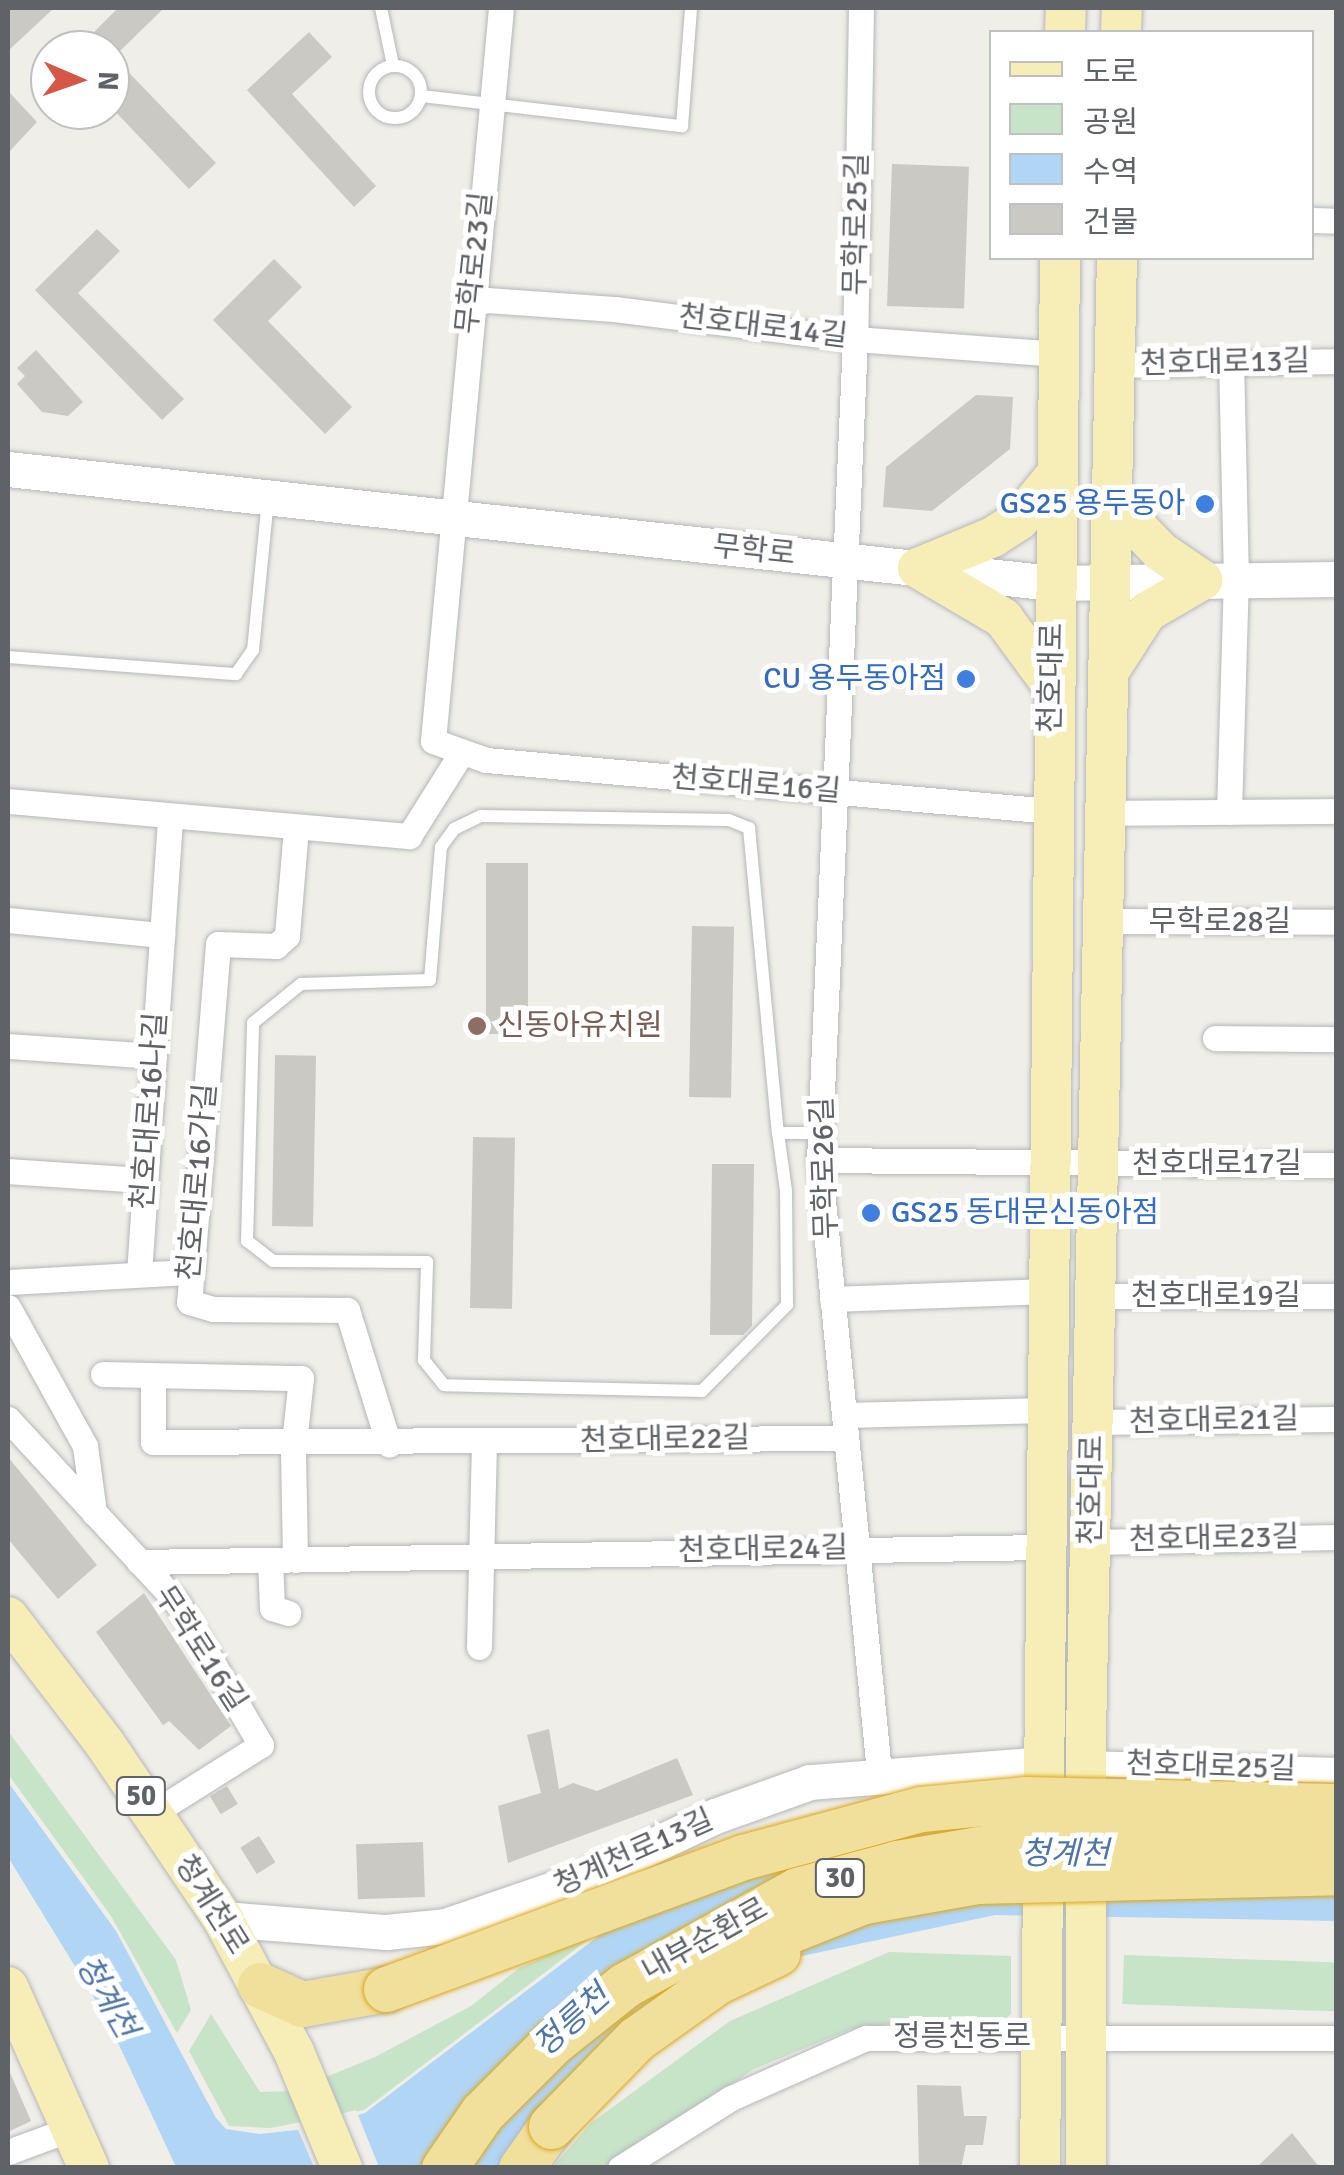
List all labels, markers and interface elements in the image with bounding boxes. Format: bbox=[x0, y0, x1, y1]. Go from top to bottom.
north arrow bbox=[30, 30, 130, 130]
legend bbox=[989, 30, 1314, 260]
text: 도로 bbox=[1083, 54, 1138, 91]
text: N bbox=[91, 71, 125, 91]
text: 공원 bbox=[1083, 104, 1138, 141]
street label: 무학로25길 bbox=[838, 152, 876, 296]
text: 수역 bbox=[1083, 154, 1138, 191]
street label: 무학로23길 bbox=[450, 190, 500, 336]
text: 건물 bbox=[1083, 204, 1138, 241]
street label: 천호대로14길 bbox=[676, 299, 850, 355]
street label: 천호대로13길 bbox=[1139, 344, 1311, 382]
place label: GS25 용두동아 bbox=[1000, 486, 1185, 522]
marker: GS25 용두동아 bbox=[1194, 493, 1216, 515]
street label: 무학로 bbox=[711, 529, 797, 573]
street label: 천호대로 bbox=[1033, 622, 1071, 734]
place label: CU 용두동아점 bbox=[763, 661, 946, 697]
marker: CU 용두동아점 bbox=[955, 668, 977, 690]
street label: 천호대로16길 bbox=[670, 760, 842, 810]
street label: 무학로28길 bbox=[1149, 904, 1291, 940]
place label: 신동아유치원 bbox=[497, 1008, 663, 1044]
street label: 천호대로16나길 bbox=[125, 1011, 175, 1211]
marker: 신동아유치원 bbox=[466, 1015, 488, 1037]
street label: 천호대로16가길 bbox=[171, 1082, 225, 1282]
street label: 무학로26길 bbox=[805, 1096, 845, 1240]
street label: 천호대로17길 bbox=[1132, 1146, 1302, 1182]
place label: GS25 동대문신동아점 bbox=[891, 1195, 1159, 1231]
marker: GS25 동대문신동아점 bbox=[860, 1202, 882, 1224]
street label: 천호대로19길 bbox=[1131, 1278, 1301, 1314]
street label: 천호대로21길 bbox=[1128, 1402, 1300, 1440]
street label: 천호대로22길 bbox=[579, 1421, 751, 1459]
street label: 천호대로 bbox=[1073, 1434, 1111, 1546]
street label: 천호대로23길 bbox=[1128, 1520, 1300, 1558]
street label: 천호대로24길 bbox=[677, 1531, 849, 1569]
street label: 무학로16길 bbox=[146, 1579, 254, 1719]
street label: 천호대로25길 bbox=[1125, 1746, 1297, 1788]
road number: 50 bbox=[114, 1773, 168, 1819]
street label: 청계천로13길 bbox=[549, 1802, 719, 1904]
water label: 청계천 bbox=[1021, 1835, 1109, 1873]
street label: 청계천로 bbox=[166, 1849, 256, 1961]
road number: 30 bbox=[812, 1855, 868, 1901]
street label: 내부순환로 bbox=[636, 1891, 774, 1989]
water label: 청계천 bbox=[67, 1949, 145, 2045]
water label: 정릉천 bbox=[526, 1977, 618, 2065]
street label: 정릉천동로 bbox=[893, 2019, 1031, 2055]

